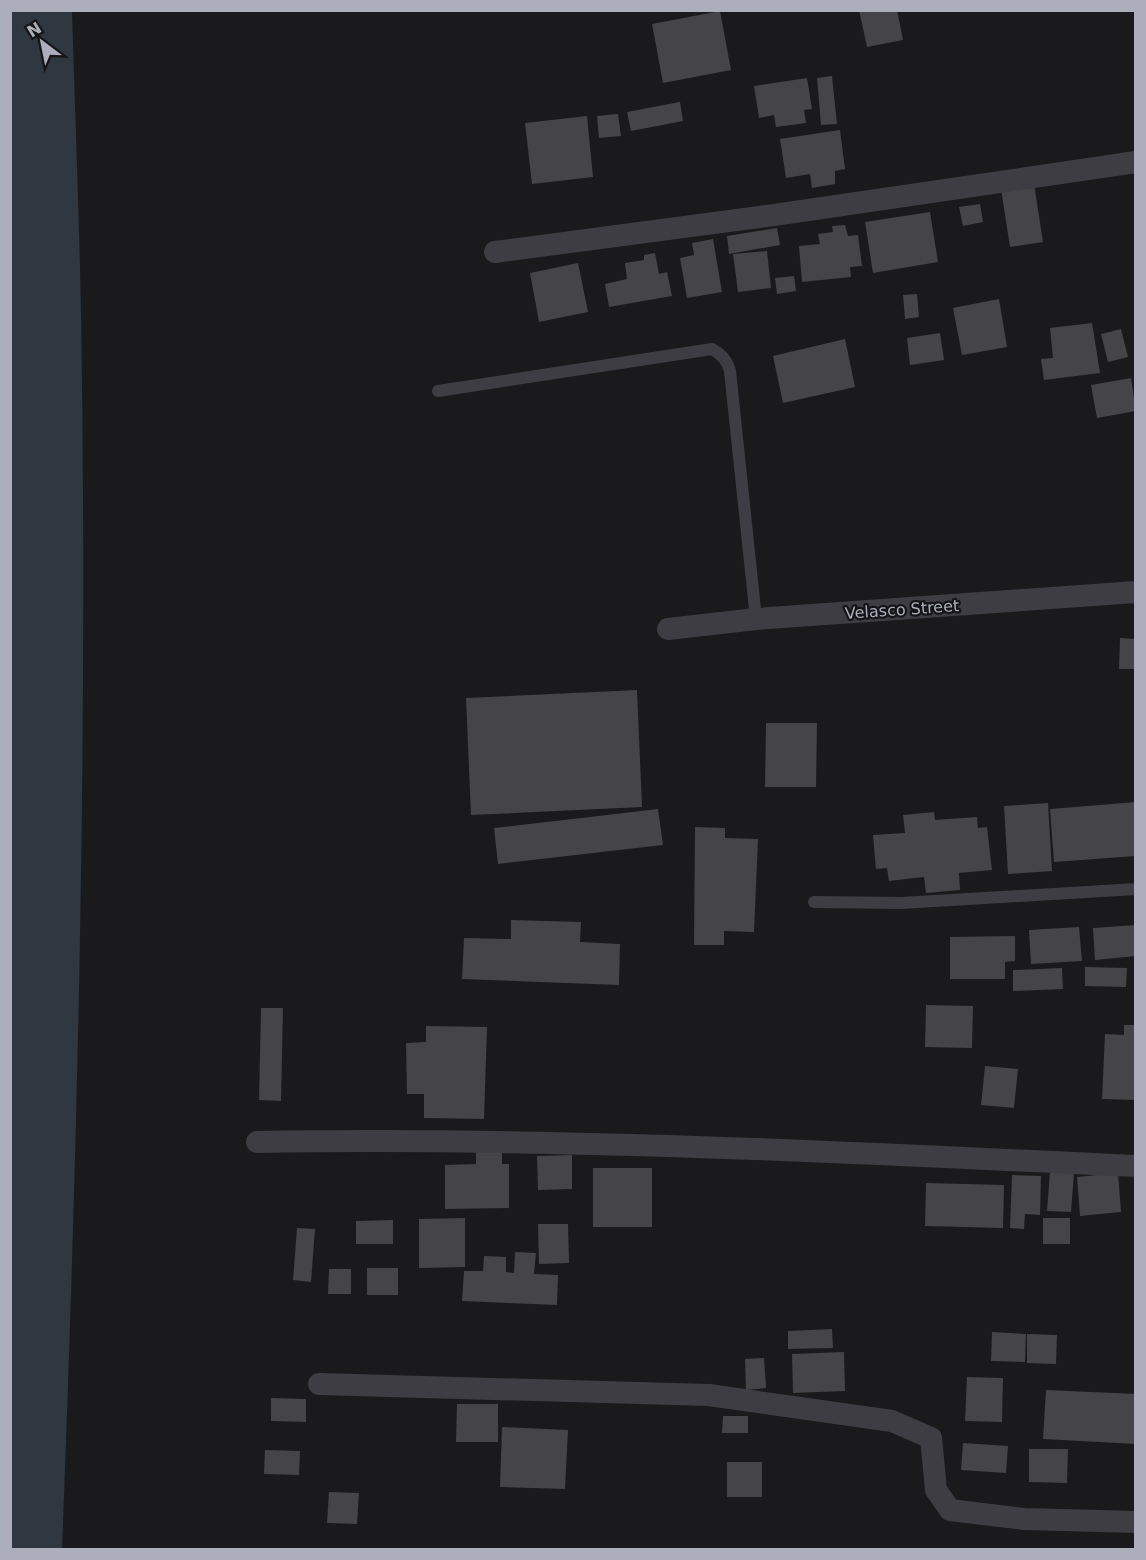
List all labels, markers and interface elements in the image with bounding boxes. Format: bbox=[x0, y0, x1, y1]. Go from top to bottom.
north arrow bbox=[12, 12, 72, 72]
text: N bbox=[24, 18, 45, 41]
street label: Velasco Street bbox=[844, 596, 960, 623]

